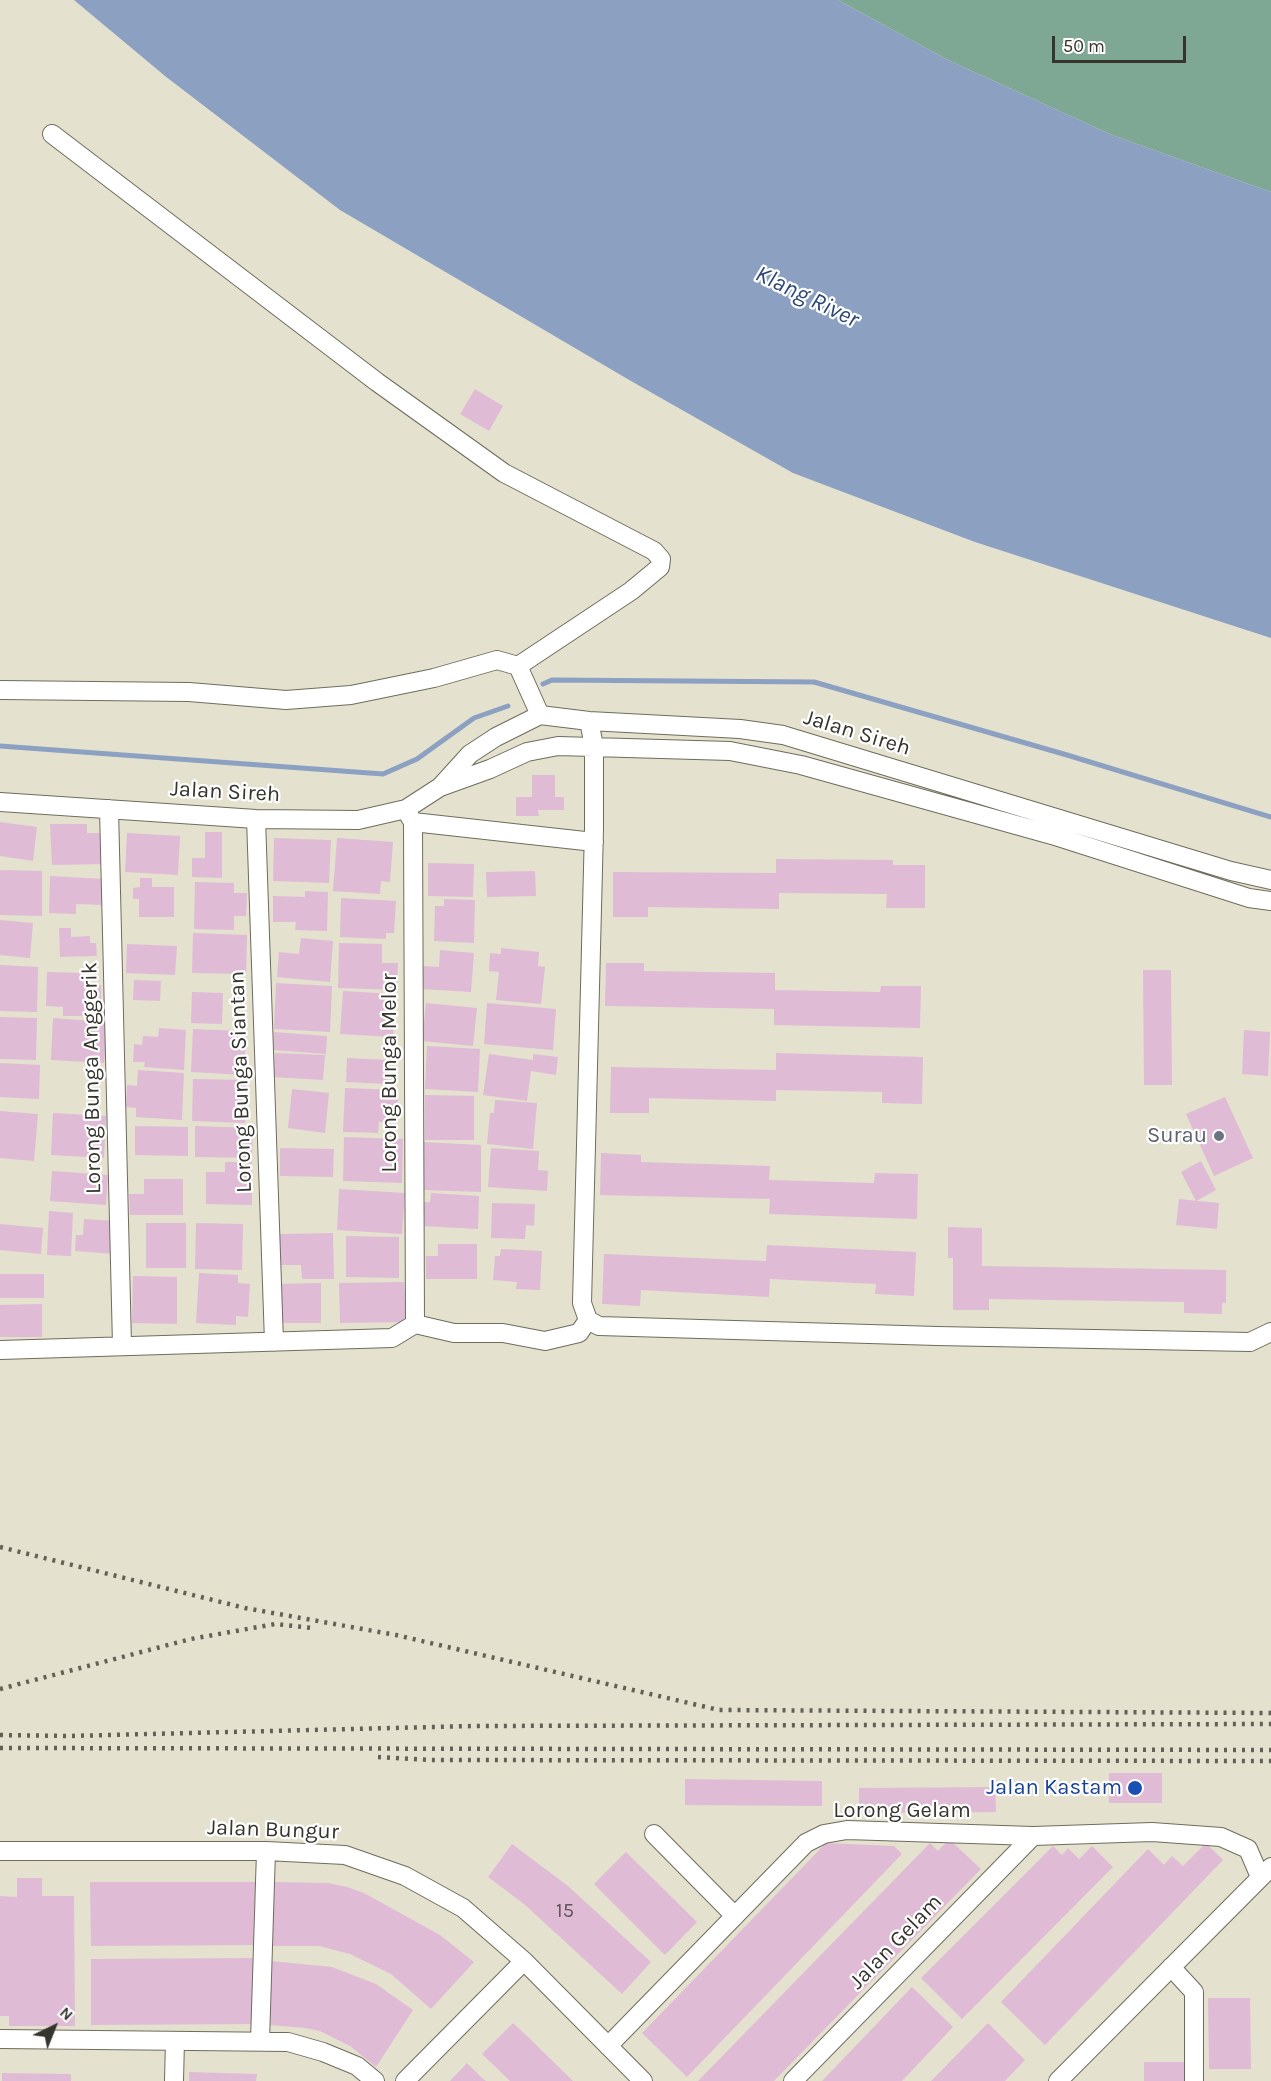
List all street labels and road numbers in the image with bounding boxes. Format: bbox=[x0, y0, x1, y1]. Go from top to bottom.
street label: Jalan Sireh bbox=[800, 704, 914, 762]
street label: Jalan Sireh bbox=[169, 776, 281, 808]
street label: Lorong Bunga Anggerik bbox=[77, 962, 107, 1194]
street label: Lorong Bunga Siantan bbox=[224, 971, 258, 1193]
street label: Lorong Bunga Melor bbox=[377, 973, 403, 1173]
street label: Lorong Gelam bbox=[833, 1798, 971, 1824]
street label: Jalan Bungur bbox=[207, 1815, 339, 1845]
street label: Jalan Gelam bbox=[844, 1889, 948, 1995]

